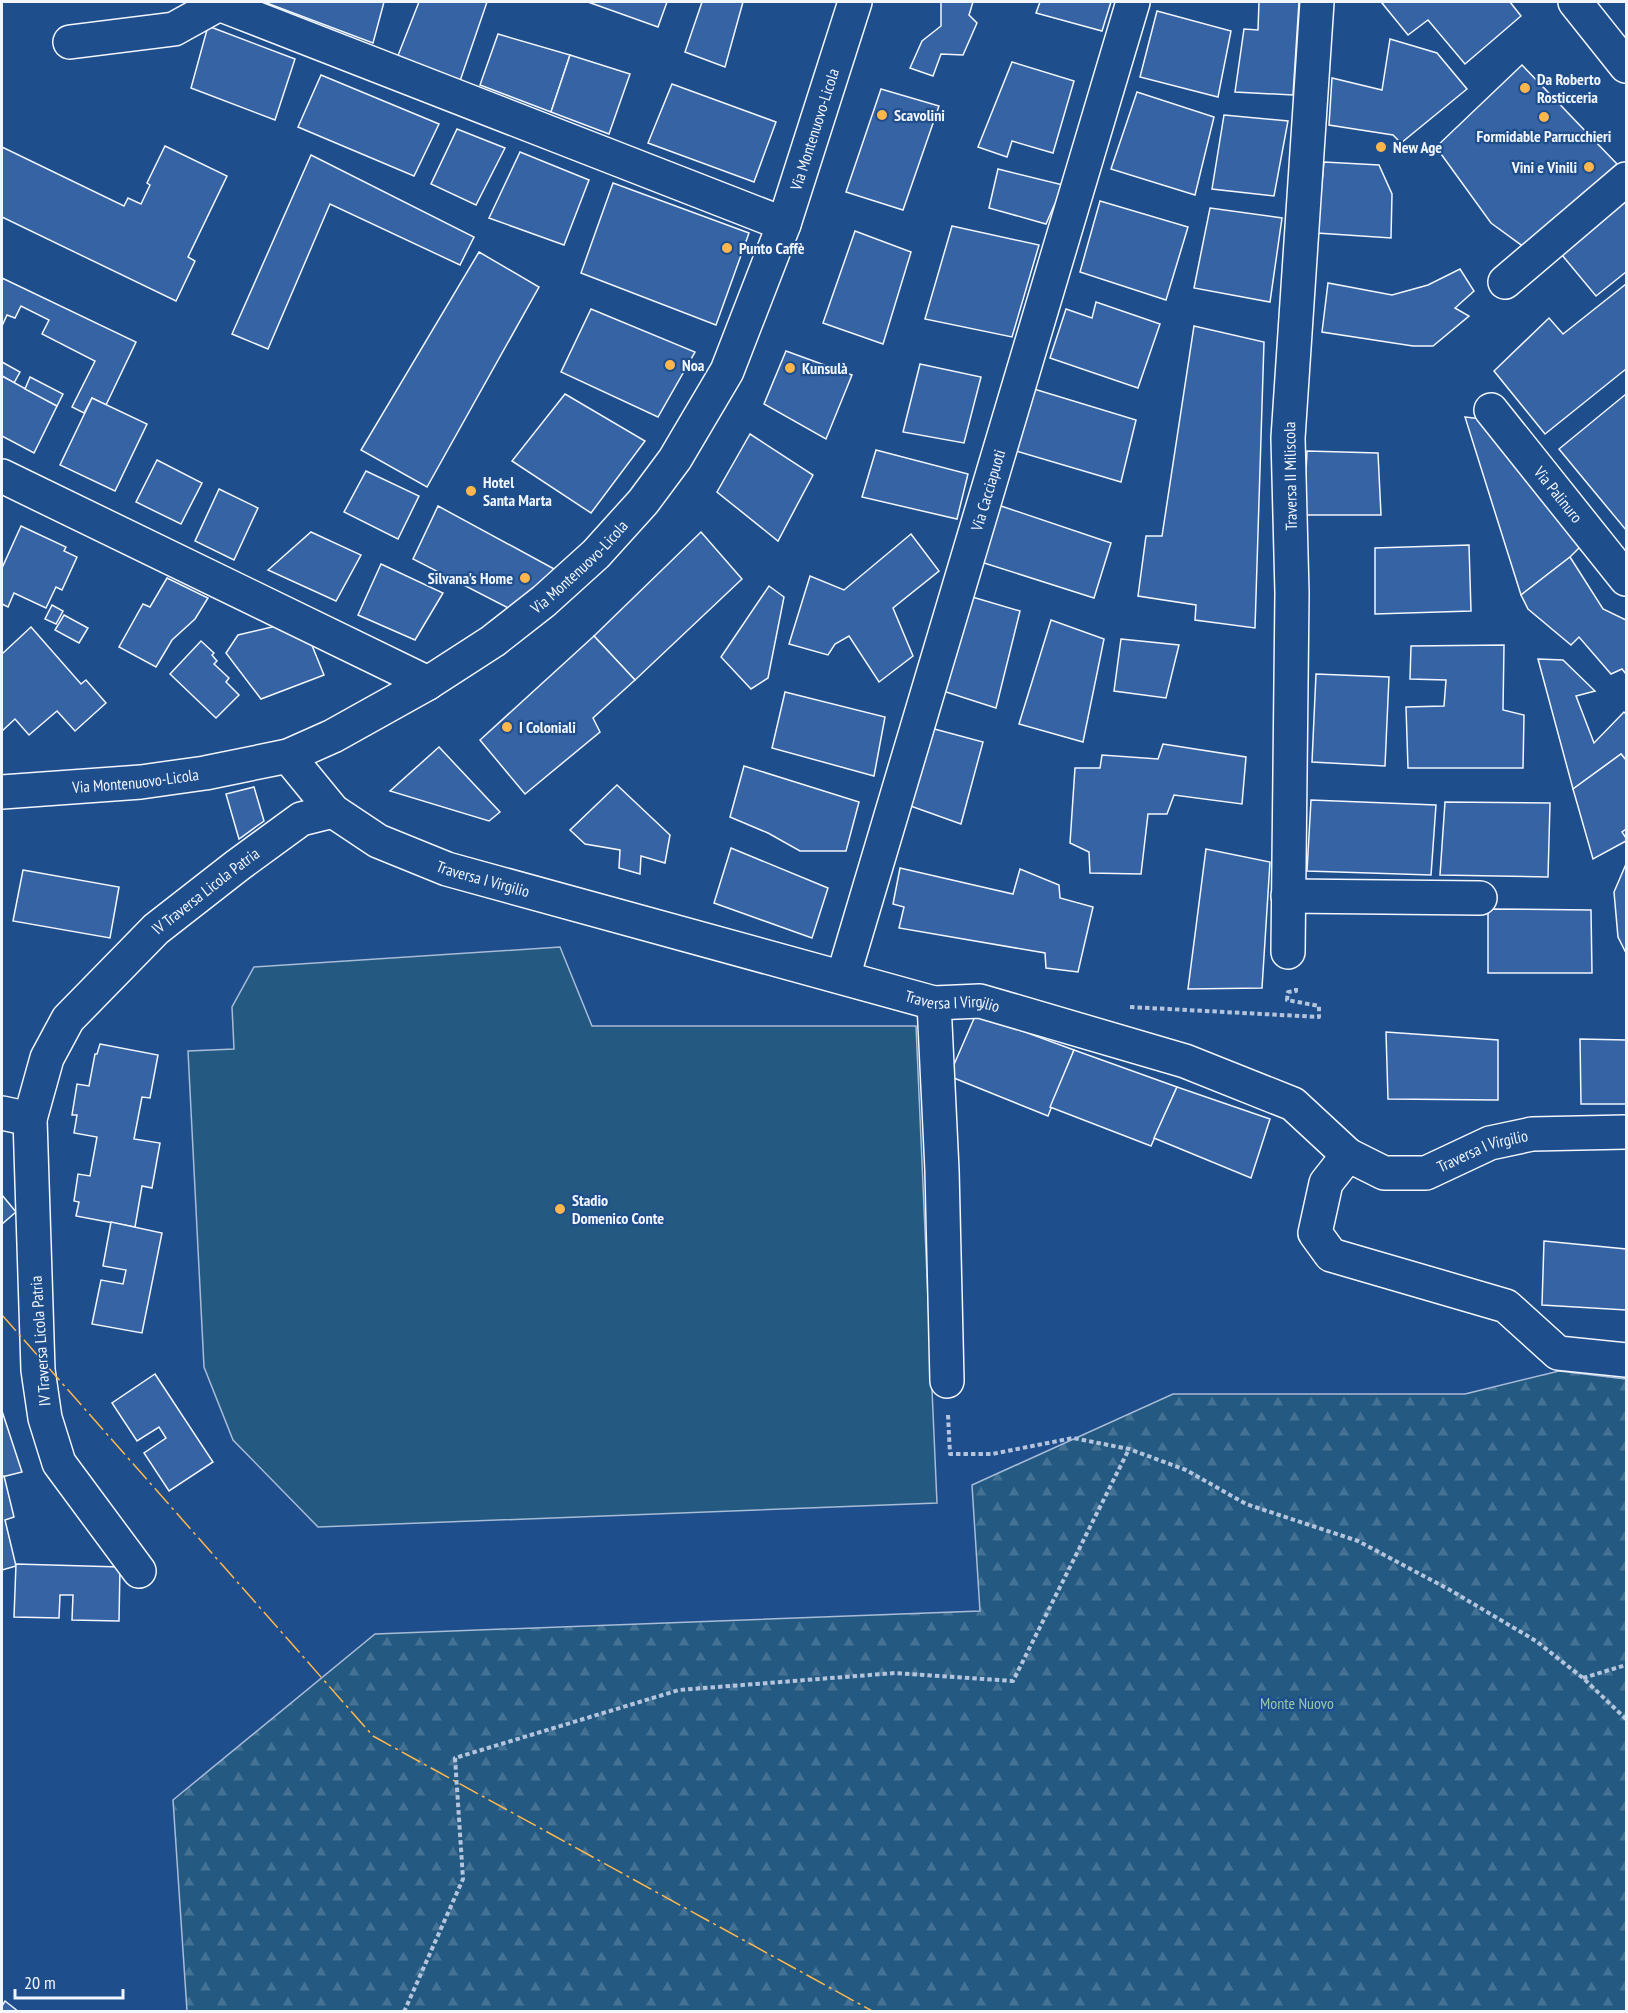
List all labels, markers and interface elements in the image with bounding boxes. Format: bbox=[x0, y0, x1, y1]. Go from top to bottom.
street label: Via Montenuovo-Licola bbox=[785, 66, 843, 194]
place label: Da Roberto Rosticceria bbox=[1537, 69, 1601, 107]
marker: Da Roberto Rosticceria bbox=[1518, 81, 1532, 95]
place label: Scavolini bbox=[894, 105, 945, 125]
marker: Scavolini bbox=[875, 108, 889, 122]
marker: Formidable Parrucchieri bbox=[1537, 110, 1551, 124]
place label: Formidable Parrucchieri bbox=[1477, 126, 1612, 146]
place label: New Age bbox=[1393, 137, 1442, 157]
marker: New Age bbox=[1374, 140, 1388, 154]
place label: Vini e Vinili bbox=[1511, 157, 1577, 177]
marker: Vini e Vinili bbox=[1582, 160, 1596, 174]
place label: Punto Caffè bbox=[739, 238, 805, 258]
marker: Punto Caffè bbox=[720, 241, 734, 255]
place label: Noa bbox=[682, 355, 705, 375]
marker: Noa bbox=[663, 358, 677, 372]
place label: Kunsulà bbox=[802, 358, 848, 378]
marker: Kunsulà bbox=[783, 361, 797, 375]
street label: Traversa II Miliscola bbox=[1279, 422, 1301, 530]
street label: Via Cacciapuoti bbox=[966, 447, 1009, 534]
street label: Via Palinuro bbox=[1529, 461, 1587, 527]
place label: Hotel Santa Marta bbox=[483, 472, 552, 510]
marker: Hotel Santa Marta bbox=[464, 484, 478, 498]
street label: Via Montenuovo-Licola bbox=[526, 516, 632, 618]
place label: Silvana's Home bbox=[428, 568, 513, 588]
marker: Silvana's Home bbox=[518, 571, 532, 585]
place label: I Coloniali bbox=[519, 717, 576, 737]
marker: I Coloniali bbox=[500, 720, 514, 734]
street label: Via Montenuovo-Licola bbox=[71, 764, 200, 797]
street label: IV Traversa Licola Patria bbox=[147, 843, 263, 938]
street label: Traversa I Virgilio bbox=[434, 856, 532, 901]
street label: Traversa I Virgilio bbox=[903, 986, 1002, 1016]
street label: Traversa I Virgilio bbox=[1434, 1125, 1530, 1176]
place label: Stadio Domenico Conte bbox=[572, 1190, 664, 1228]
marker: Stadio Domenico Conte bbox=[553, 1202, 567, 1216]
street label: IV Traversa Licola Patria bbox=[25, 1275, 55, 1407]
park label: Monte Nuovo bbox=[1260, 1693, 1334, 1713]
scale bar bbox=[15, 1962, 123, 2000]
text: 20 m bbox=[24, 1971, 56, 1994]

